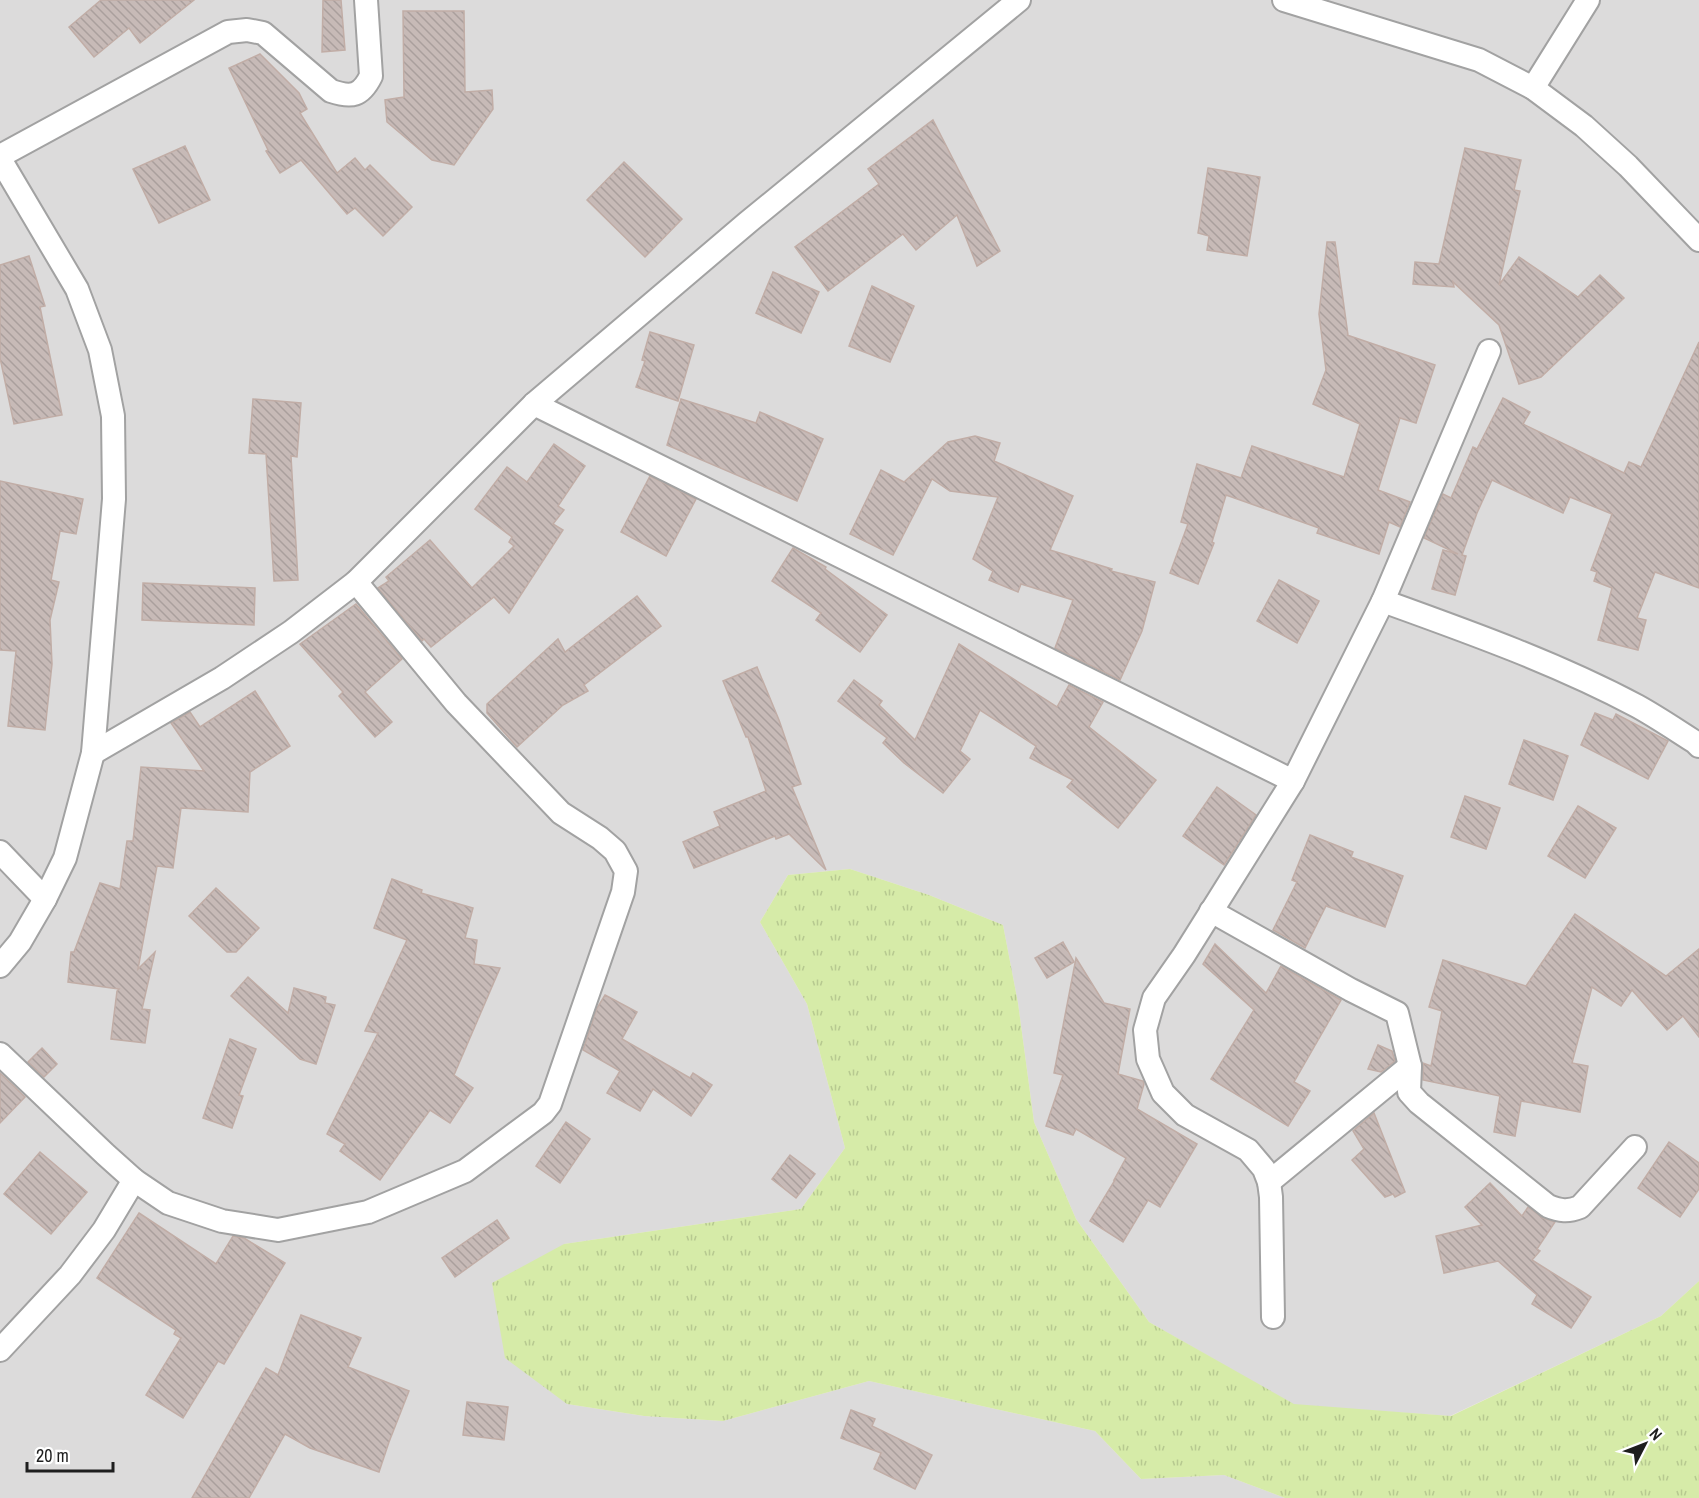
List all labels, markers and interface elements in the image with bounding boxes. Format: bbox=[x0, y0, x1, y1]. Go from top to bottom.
north arrow bbox=[1615, 1414, 1675, 1474]
text: N bbox=[1645, 1423, 1667, 1445]
scale bar bbox=[27, 1435, 112, 1473]
text: 20 m bbox=[36, 1443, 69, 1468]

